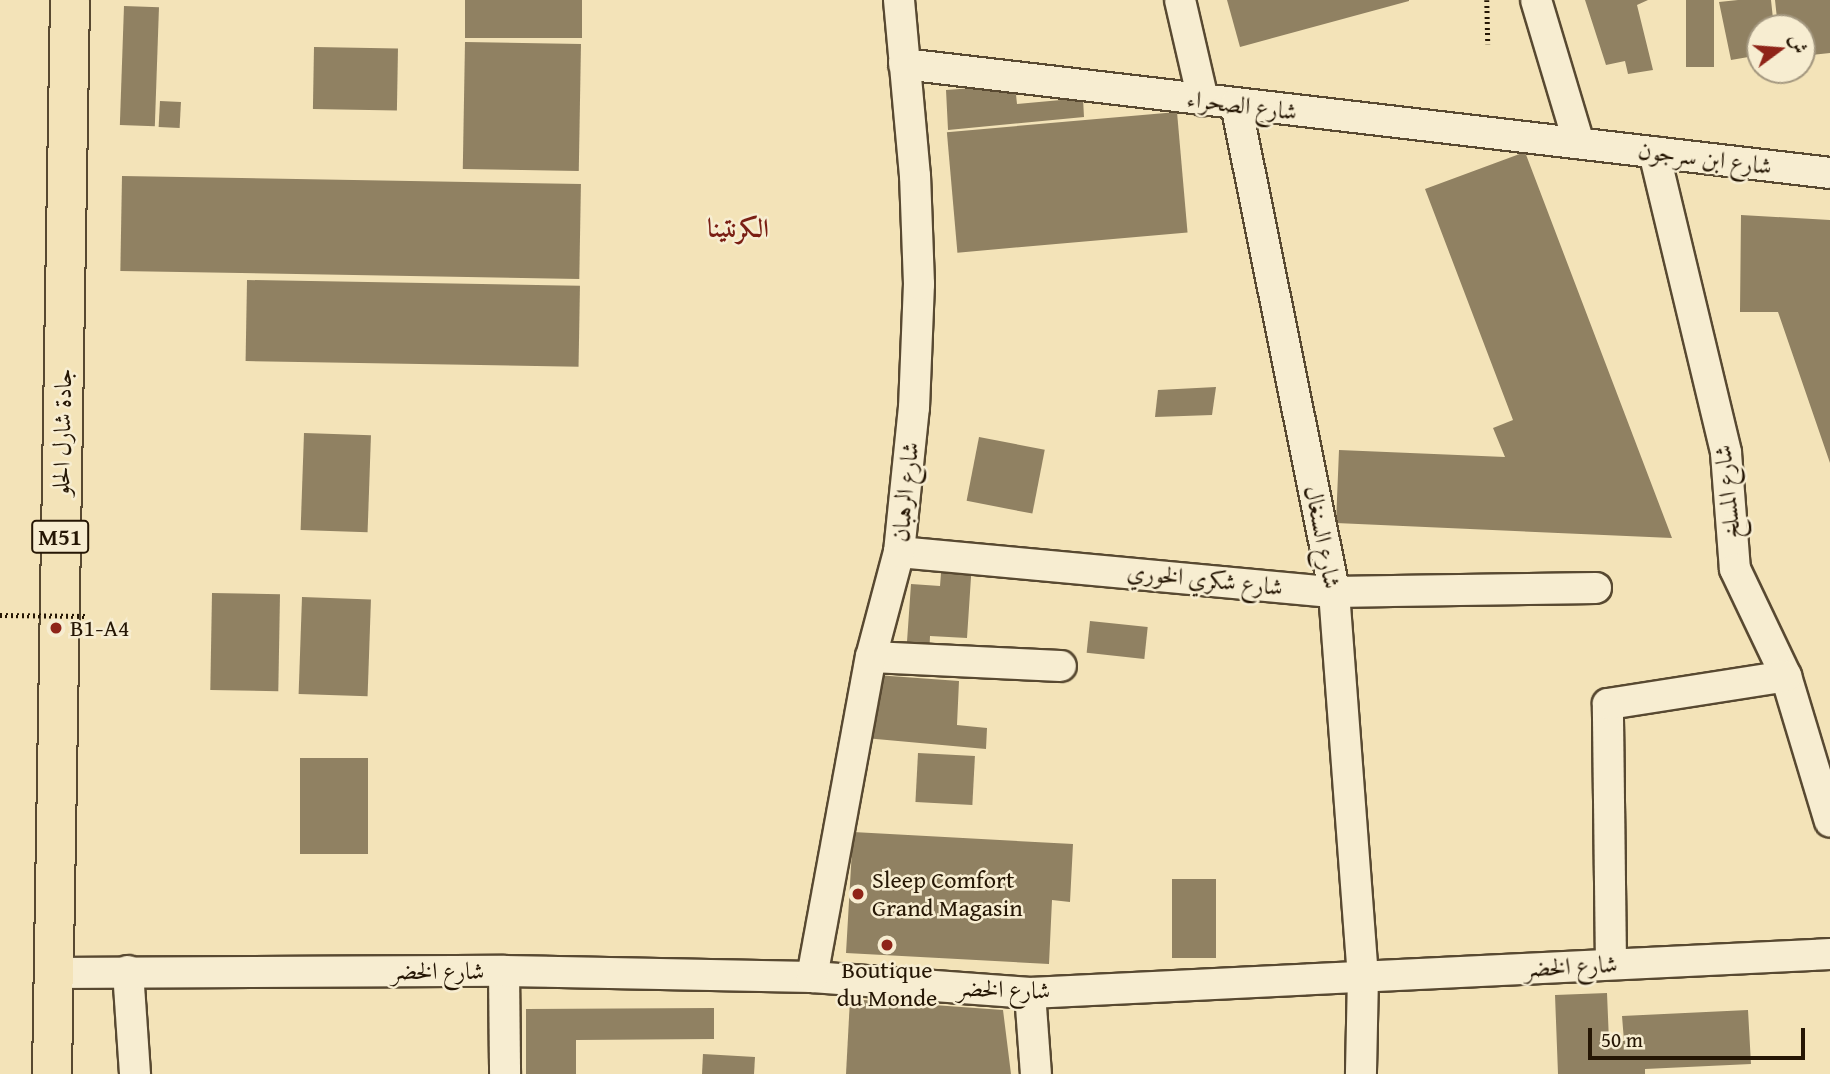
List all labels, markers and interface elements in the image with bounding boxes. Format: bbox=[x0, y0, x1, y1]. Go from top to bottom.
north arrow bbox=[1746, 14, 1816, 84]
text: ش bbox=[1783, 31, 1815, 57]
street label: شارع الصحراء bbox=[1185, 84, 1299, 126]
street label: شارع ابن سرجون bbox=[1636, 136, 1774, 180]
district label: الكرنتينا bbox=[707, 212, 769, 244]
street label: جادة شارل الحلو bbox=[46, 368, 78, 496]
street label: شارع الرهبان bbox=[885, 441, 925, 543]
street label: شارع المسلخ bbox=[1708, 444, 1746, 540]
street label: شارع السنغال bbox=[1299, 483, 1347, 591]
road number: M51 bbox=[30, 517, 90, 556]
street label: شارع شكري الخوري bbox=[1126, 556, 1284, 602]
place label: B1-A4 bbox=[70, 614, 130, 642]
marker: B1-A4 bbox=[48, 620, 64, 636]
place label: Sleep Comfort Grand Magasin bbox=[872, 866, 1023, 922]
marker: Sleep Comfort Grand Magasin bbox=[850, 886, 866, 902]
marker: Boutique du Monde bbox=[879, 937, 895, 953]
street label: شارع الخضر bbox=[1524, 949, 1618, 983]
place label: Boutique du Monde bbox=[837, 956, 937, 1012]
street label: شارع الخضر bbox=[392, 957, 484, 985]
street label: شارع الخضر bbox=[957, 973, 1051, 1005]
scale bar bbox=[1592, 1014, 1809, 1058]
text: 50 m bbox=[1601, 1024, 1643, 1055]

